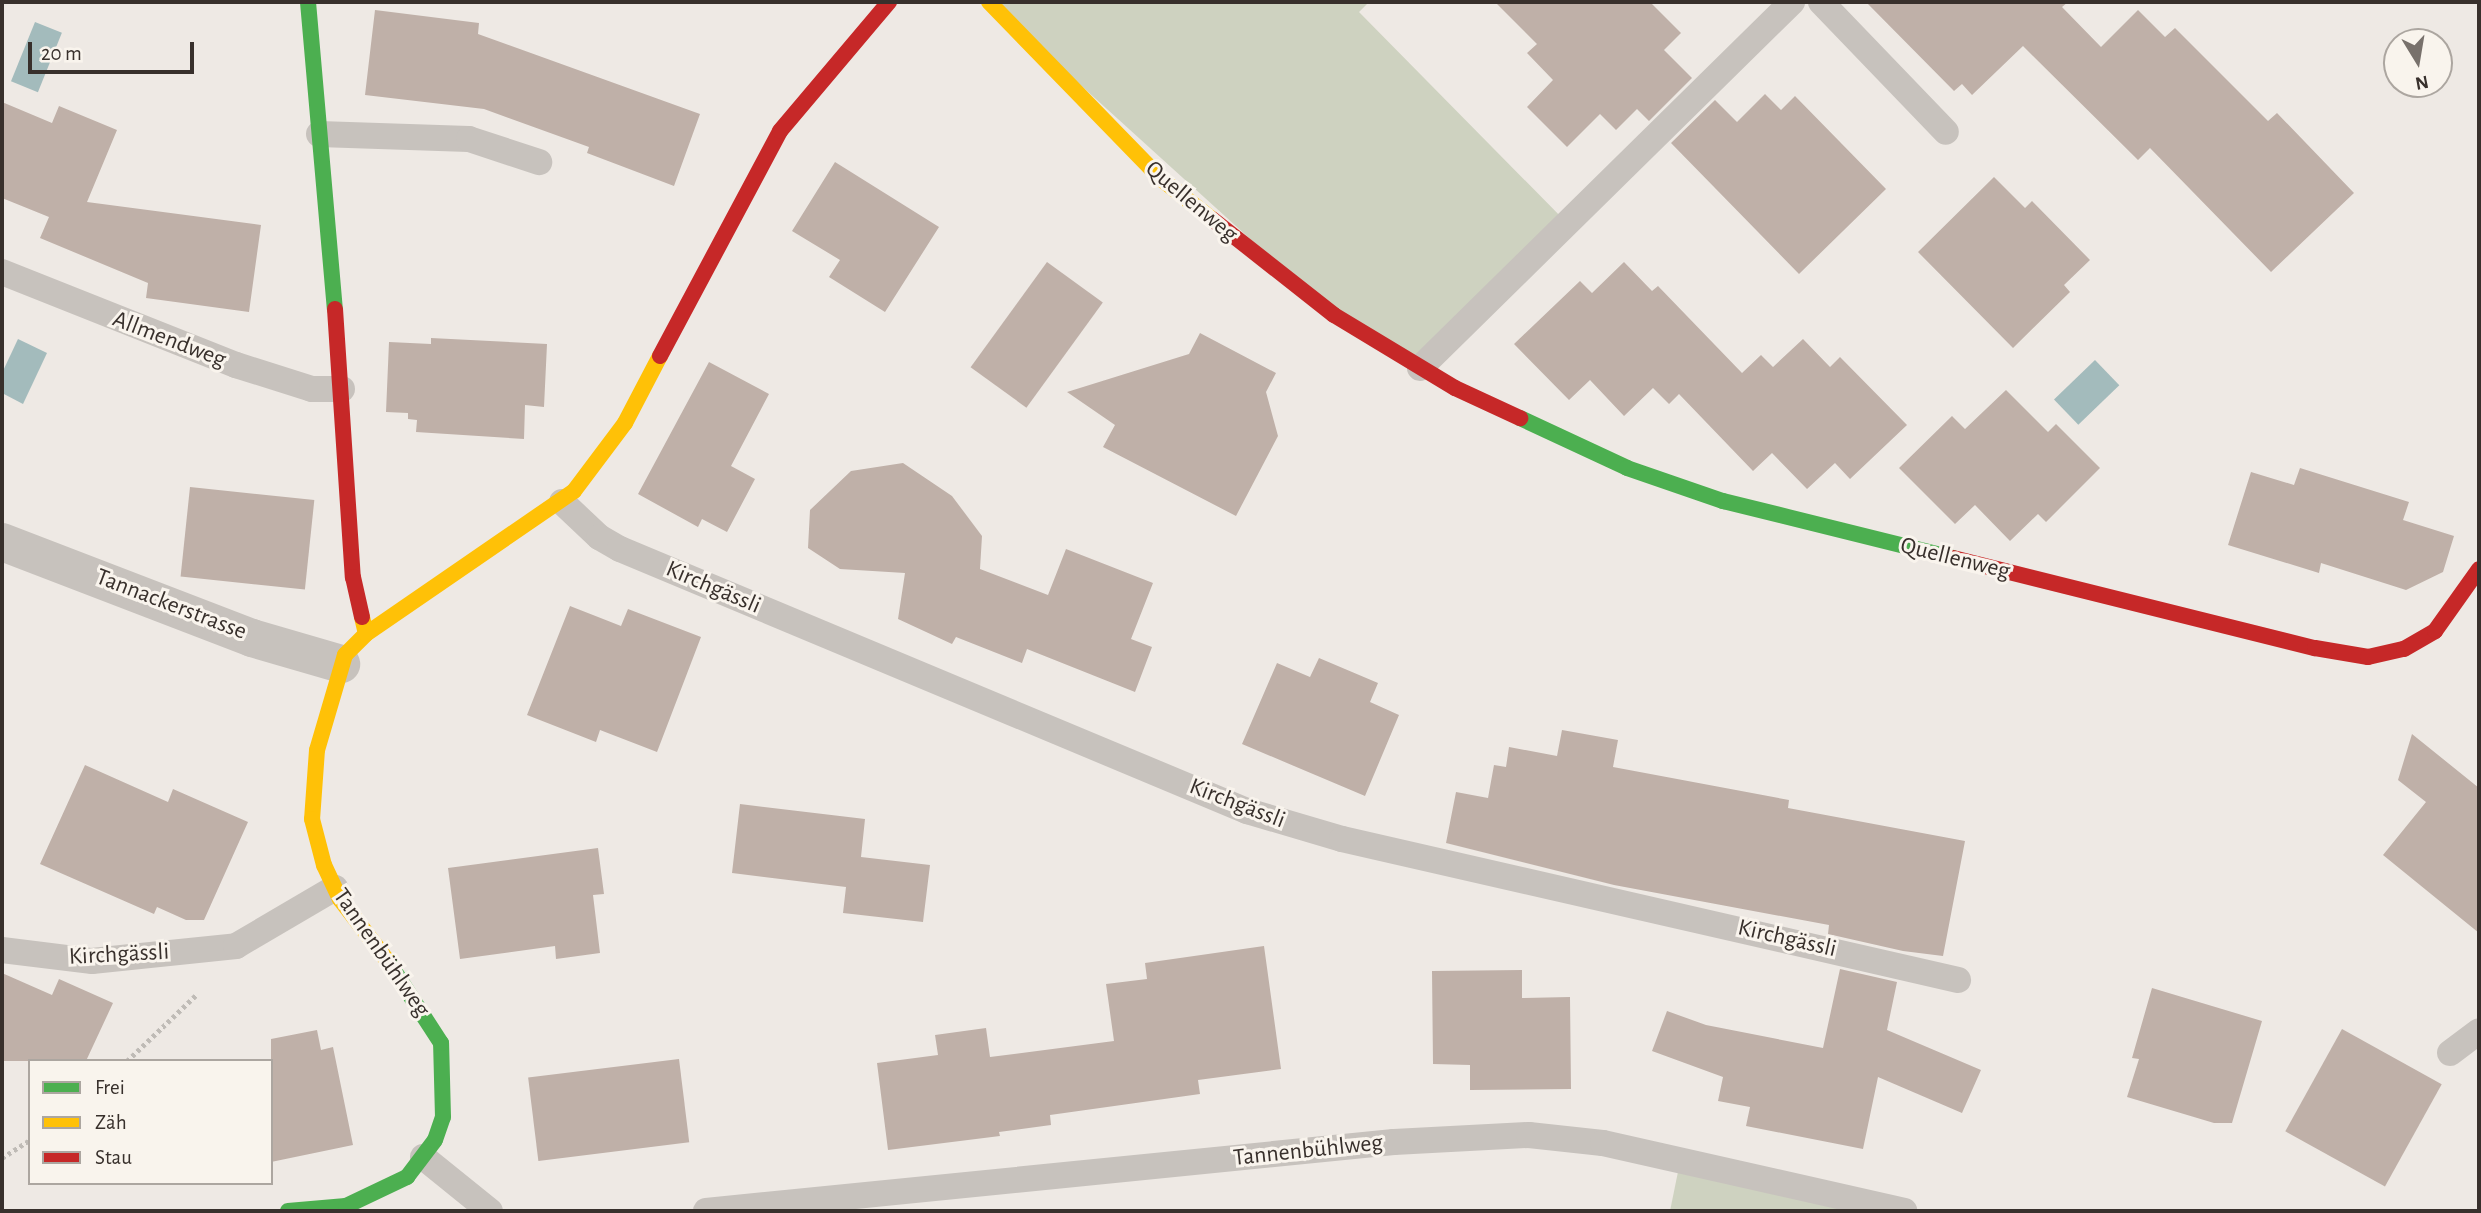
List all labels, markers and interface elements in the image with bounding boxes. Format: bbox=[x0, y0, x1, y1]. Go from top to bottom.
scale bar bbox=[32, 28, 198, 72]
north arrow bbox=[2383, 28, 2453, 98]
text: 20 m bbox=[41, 43, 82, 64]
text: N bbox=[2413, 72, 2430, 93]
street label: Quellenweg bbox=[1139, 155, 1243, 249]
street label: Allmendweg bbox=[108, 305, 230, 375]
street label: Quellenweg bbox=[1897, 532, 2013, 586]
street label: Kirchgässli bbox=[661, 555, 765, 621]
street label: Tannackerstrasse bbox=[92, 563, 250, 647]
street label: Kirchgässli bbox=[1185, 773, 1289, 835]
street label: Tannenbühlweg bbox=[326, 883, 436, 1023]
street label: Kirchgässli bbox=[1735, 914, 1839, 964]
street label: Kirchgässli bbox=[68, 938, 170, 972]
legend bbox=[28, 1059, 273, 1185]
text: Frei bbox=[95, 1077, 125, 1098]
text: Zäh bbox=[95, 1112, 127, 1133]
street label: Tannenbühlweg bbox=[1232, 1129, 1384, 1173]
text: Stau bbox=[95, 1147, 132, 1168]

